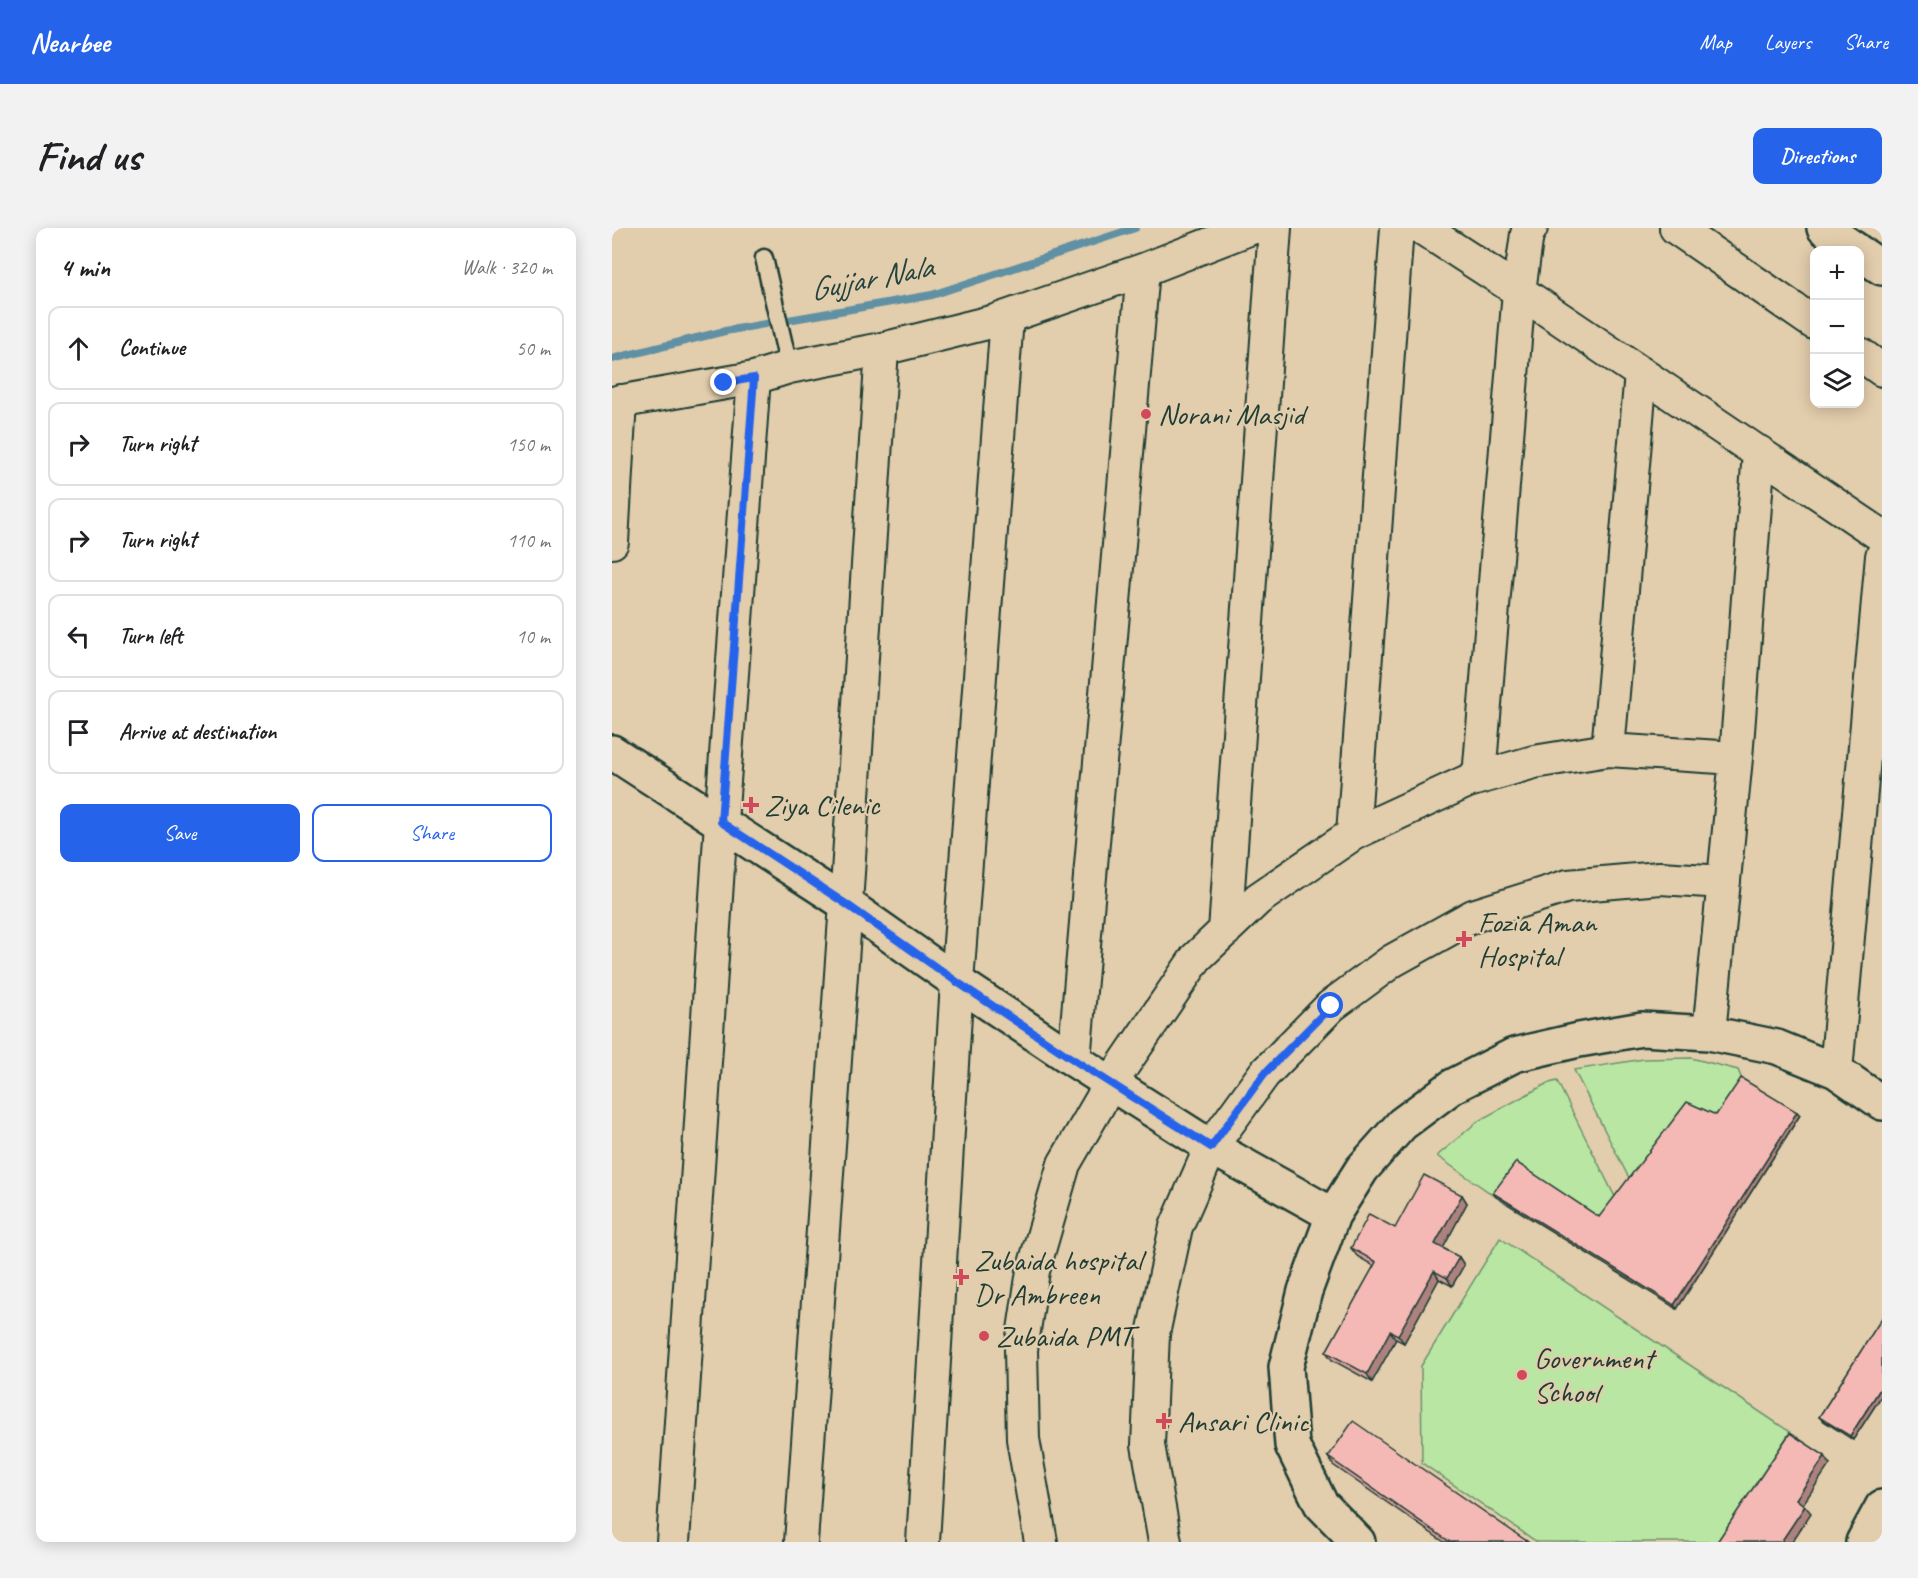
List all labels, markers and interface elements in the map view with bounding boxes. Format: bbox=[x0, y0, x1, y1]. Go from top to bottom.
text: Nearbee bbox=[30, 25, 110, 60]
text: Map bbox=[1699, 29, 1732, 55]
text: Layers bbox=[1765, 29, 1811, 55]
text: Share bbox=[1844, 29, 1888, 55]
button: Directions bbox=[1753, 128, 1882, 184]
text: Find us bbox=[36, 130, 141, 183]
water label: Gujjar Nala bbox=[806, 245, 939, 310]
map controls bbox=[1810, 246, 1864, 408]
button: + bbox=[1810, 246, 1864, 300]
text: 4 min bbox=[60, 251, 110, 284]
text: Walk · 320 m bbox=[462, 255, 552, 280]
button: − bbox=[1810, 300, 1864, 354]
icon: ahead bbox=[62, 332, 95, 365]
text: Continue bbox=[119, 334, 185, 362]
text: 50 m bbox=[516, 336, 550, 361]
button: layers bbox=[1810, 354, 1864, 408]
route end bbox=[710, 369, 736, 395]
place label: Norani Masjid bbox=[1158, 395, 1308, 433]
marker: Norani Masjid bbox=[1139, 407, 1153, 421]
icon: right bbox=[62, 428, 95, 461]
text: Turn right bbox=[119, 430, 196, 458]
text: 150 m bbox=[507, 432, 550, 457]
icon: right bbox=[62, 524, 95, 557]
text: Turn right bbox=[119, 526, 196, 554]
text: 110 m bbox=[507, 528, 550, 553]
icon: left bbox=[62, 620, 95, 653]
text: Turn left bbox=[119, 622, 183, 650]
text: 10 m bbox=[516, 624, 550, 649]
icon: arrive bbox=[62, 716, 95, 749]
text: Arrive at destination bbox=[119, 718, 276, 746]
place label: Ziya Cilenic bbox=[764, 786, 881, 824]
marker: Ziya Cilenic bbox=[742, 796, 760, 814]
button: Save bbox=[60, 804, 300, 862]
button: Share bbox=[312, 804, 552, 862]
place label: Fozia Aman Hospital bbox=[1478, 903, 1598, 975]
marker: Fozia Aman Hospital bbox=[1455, 930, 1473, 948]
route start bbox=[1317, 992, 1343, 1018]
place label: Zubaida hospital Dr Ambreen bbox=[974, 1241, 1147, 1313]
marker: Zubaida hospital Dr Ambreen bbox=[952, 1268, 970, 1286]
place label: Zubaida PMT bbox=[996, 1317, 1140, 1355]
marker: Zubaida PMT bbox=[977, 1329, 991, 1343]
place label: Government School bbox=[1534, 1339, 1657, 1411]
marker: Government School bbox=[1515, 1368, 1529, 1382]
place label: Ansari Clinic bbox=[1178, 1402, 1309, 1440]
marker: Ansari Clinic bbox=[1155, 1412, 1173, 1430]

